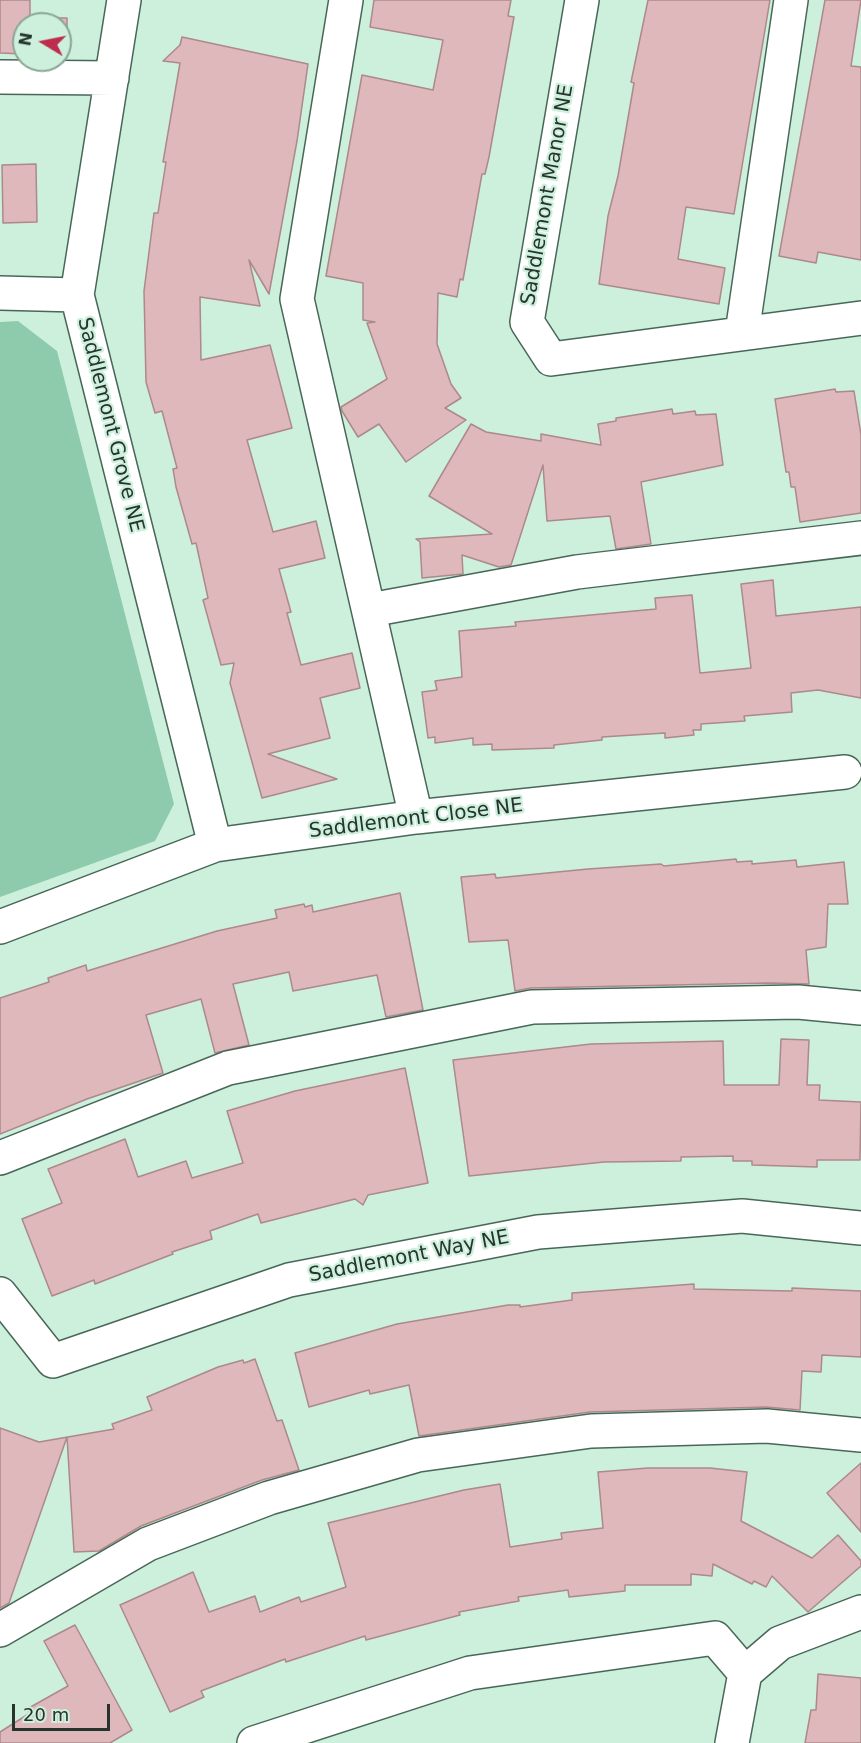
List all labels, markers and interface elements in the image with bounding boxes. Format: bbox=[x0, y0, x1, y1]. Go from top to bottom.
north arrow bbox=[12, 12, 72, 72]
text: N bbox=[15, 31, 36, 47]
street label: Saddlemont Manor NE bbox=[517, 83, 579, 307]
street label: Saddlemont Grove NE bbox=[72, 315, 148, 535]
street label: Saddlemont Close NE bbox=[308, 794, 524, 844]
street label: Saddlemont Way NE bbox=[307, 1226, 511, 1288]
scale bar bbox=[15, 1692, 112, 1730]
text: 20 m bbox=[23, 1704, 69, 1725]

